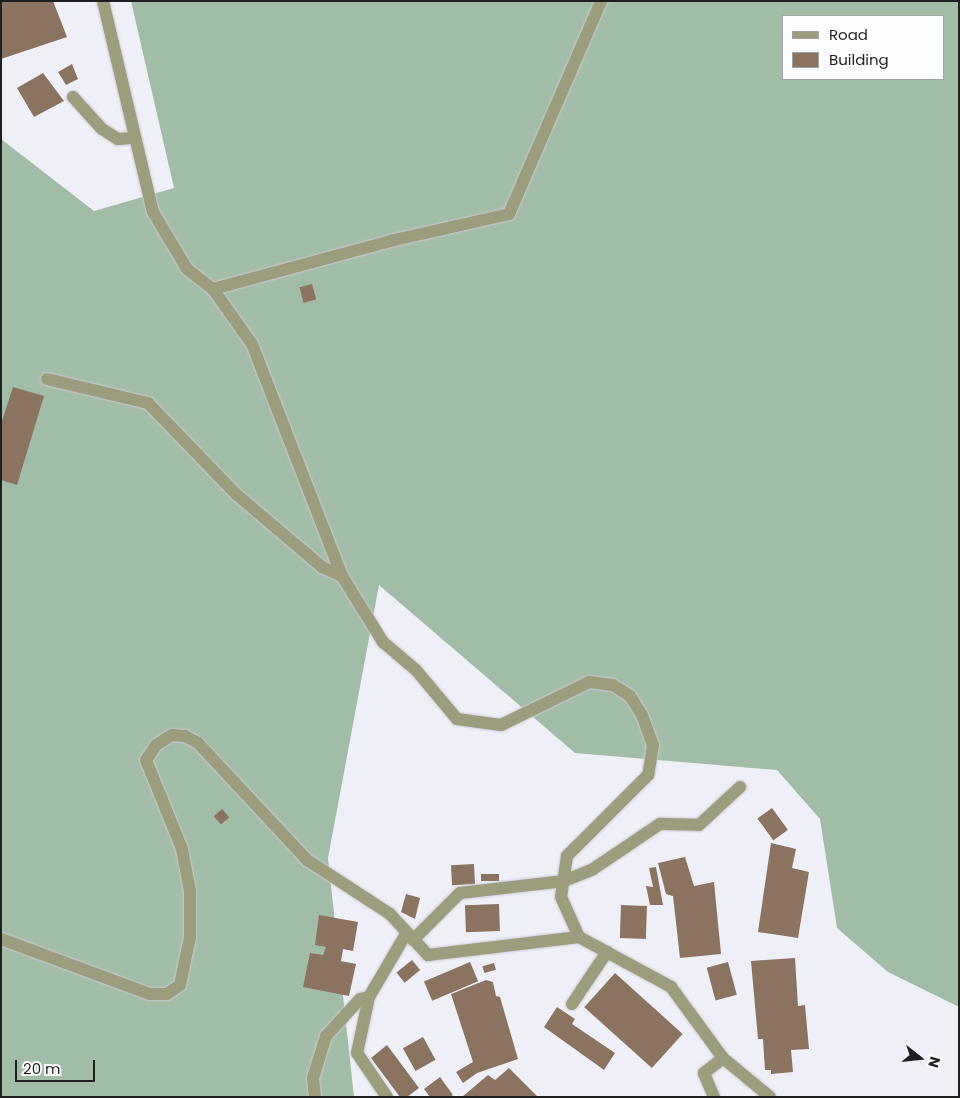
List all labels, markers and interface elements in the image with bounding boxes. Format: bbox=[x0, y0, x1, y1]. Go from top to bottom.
legend bbox=[782, 15, 945, 80]
text: Road bbox=[829, 24, 868, 45]
text: Building bbox=[829, 49, 889, 70]
north arrow bbox=[895, 1033, 945, 1083]
scale bar bbox=[18, 1050, 98, 1082]
text: N bbox=[923, 1054, 945, 1070]
text: 20 m bbox=[23, 1058, 61, 1079]

